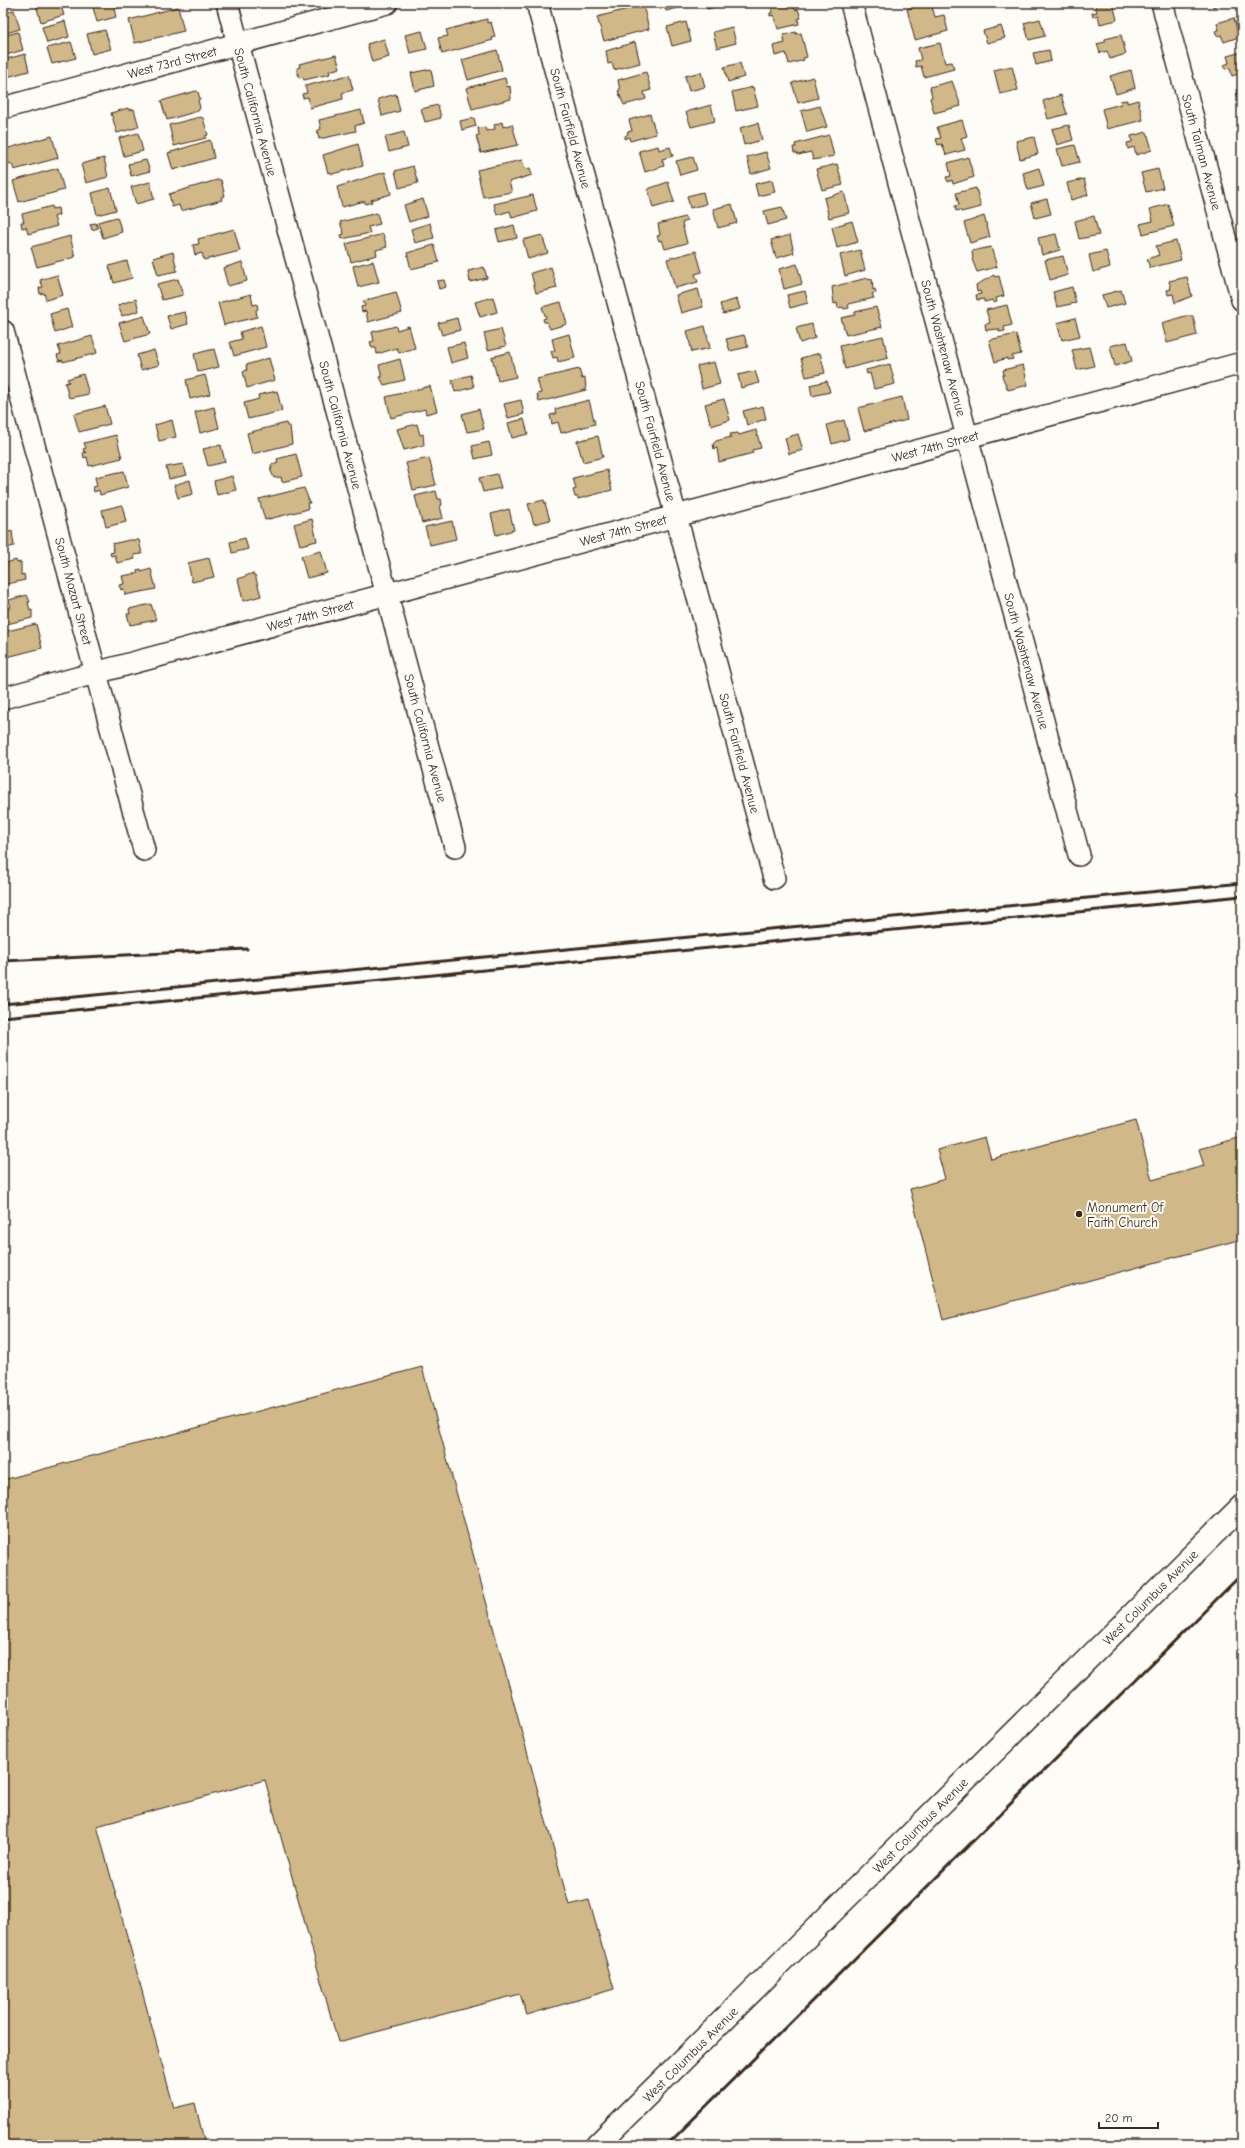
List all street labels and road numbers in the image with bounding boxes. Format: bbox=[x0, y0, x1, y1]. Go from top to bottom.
street label: West 73rd Street bbox=[126, 43, 220, 82]
street label: South California Avenue bbox=[231, 46, 280, 178]
street label: South Fairfield Avenue bbox=[547, 66, 594, 190]
street label: South Talman Avenue bbox=[1179, 93, 1224, 212]
street label: South Washtenaw Avenue bbox=[918, 278, 969, 418]
street label: South California Avenue bbox=[316, 359, 365, 491]
street label: South Fairfield Avenue bbox=[632, 379, 679, 503]
street label: West 74th Street bbox=[890, 427, 981, 465]
street label: West 74th Street bbox=[578, 511, 669, 549]
street label: South Mozart Street bbox=[52, 536, 95, 648]
street label: South Washtenaw Avenue bbox=[1001, 591, 1052, 731]
street label: West 74th Street bbox=[265, 596, 356, 634]
street label: South California Avenue bbox=[401, 672, 450, 804]
street label: South Fairfield Avenue bbox=[716, 691, 763, 815]
street label: West Columbus Avenue bbox=[1100, 1546, 1201, 1648]
street label: West Columbus Avenue bbox=[870, 1774, 971, 1876]
street label: West Columbus Avenue bbox=[640, 2003, 741, 2105]

